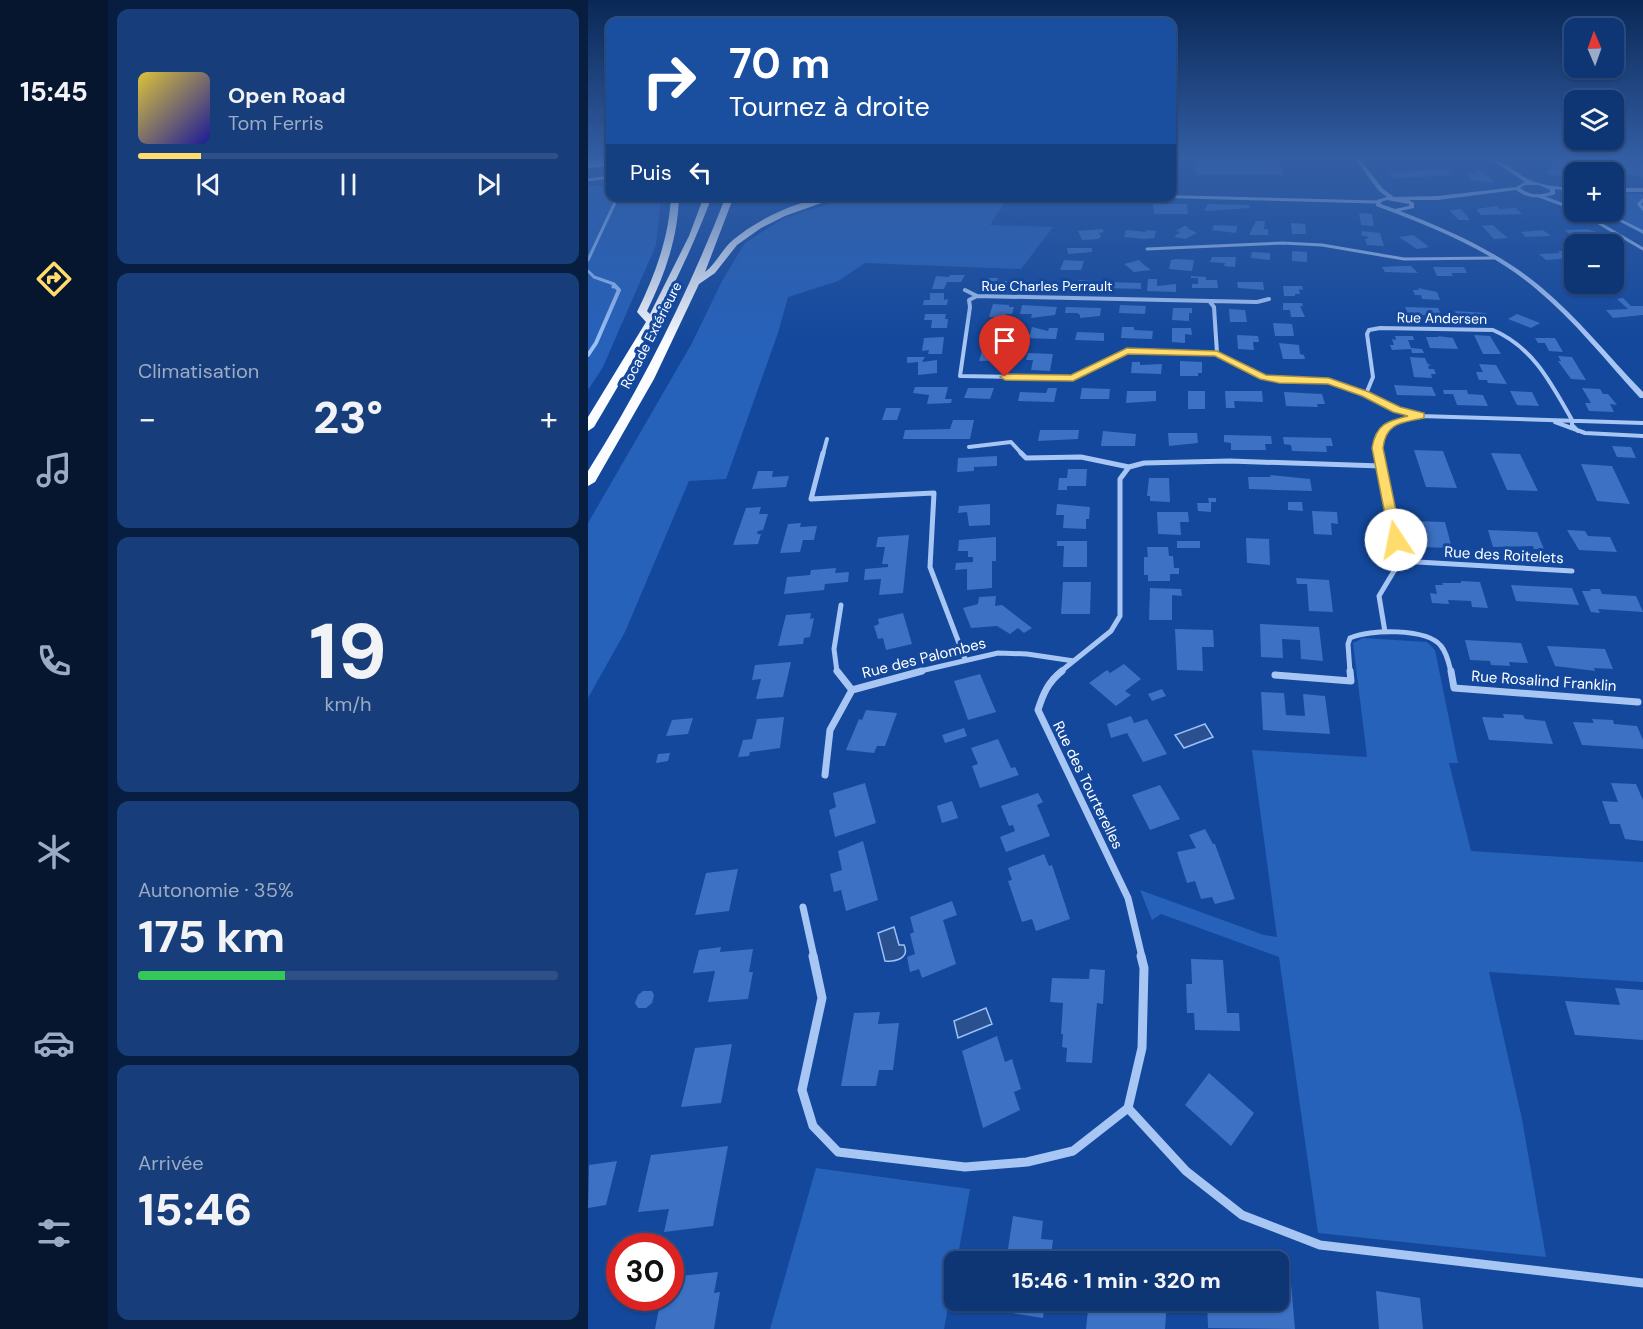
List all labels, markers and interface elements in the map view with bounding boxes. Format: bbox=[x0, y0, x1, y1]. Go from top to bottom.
north arrow bbox=[1564, 18, 1624, 78]
map controls bbox=[1564, 18, 1624, 294]
text: 70 m bbox=[729, 36, 830, 91]
icon: right bbox=[630, 42, 708, 120]
text: 15:45 bbox=[20, 74, 88, 109]
text: Open Road bbox=[228, 81, 346, 110]
text: Tournez à droite bbox=[729, 89, 930, 124]
button: layers bbox=[1564, 90, 1624, 150]
text: Tom Ferris bbox=[228, 110, 324, 136]
icon: left bbox=[684, 156, 717, 189]
text: Puis bbox=[630, 158, 672, 187]
button: + bbox=[1564, 162, 1624, 222]
icon: previous bbox=[192, 168, 225, 201]
icon: pause bbox=[332, 168, 365, 201]
icon: next bbox=[472, 168, 505, 201]
button: − bbox=[1564, 234, 1624, 294]
icon: directions bbox=[33, 258, 75, 300]
street label: Rue Charles Perrault bbox=[982, 277, 1113, 295]
street label: Rocade Extérieure bbox=[616, 278, 686, 392]
street label: Rue Andersen bbox=[1397, 308, 1487, 328]
pin bbox=[979, 315, 1030, 377]
icon: arrive bbox=[988, 324, 1021, 357]
text: Climatisation bbox=[138, 358, 259, 384]
text: 23° bbox=[313, 388, 383, 447]
text: − bbox=[138, 397, 156, 440]
text: + bbox=[540, 397, 558, 440]
icon: music bbox=[33, 449, 75, 491]
position arrow bbox=[1364, 508, 1428, 572]
street label: Rue des Roitelets bbox=[1444, 542, 1564, 568]
text: 19 bbox=[309, 601, 387, 702]
street label: Rue des Palombes bbox=[860, 633, 988, 683]
icon: phone bbox=[33, 640, 75, 682]
street label: Rue Rosalind Franklin bbox=[1471, 666, 1617, 696]
text: km/h bbox=[324, 691, 372, 717]
street label: Rue des Tourterelles bbox=[1048, 718, 1128, 852]
icon: climate bbox=[33, 831, 75, 873]
text: Autonomie · 35% bbox=[138, 877, 294, 903]
text: 175 km bbox=[138, 907, 285, 966]
icon: car bbox=[33, 1022, 75, 1064]
text: Arrivée bbox=[138, 1150, 204, 1176]
text: 15:46 bbox=[138, 1180, 252, 1239]
icon: filters bbox=[33, 1212, 75, 1254]
speed limit sign: 30 bbox=[606, 1233, 684, 1311]
text: 15:46 · 1 min · 320 m bbox=[1012, 1266, 1221, 1295]

